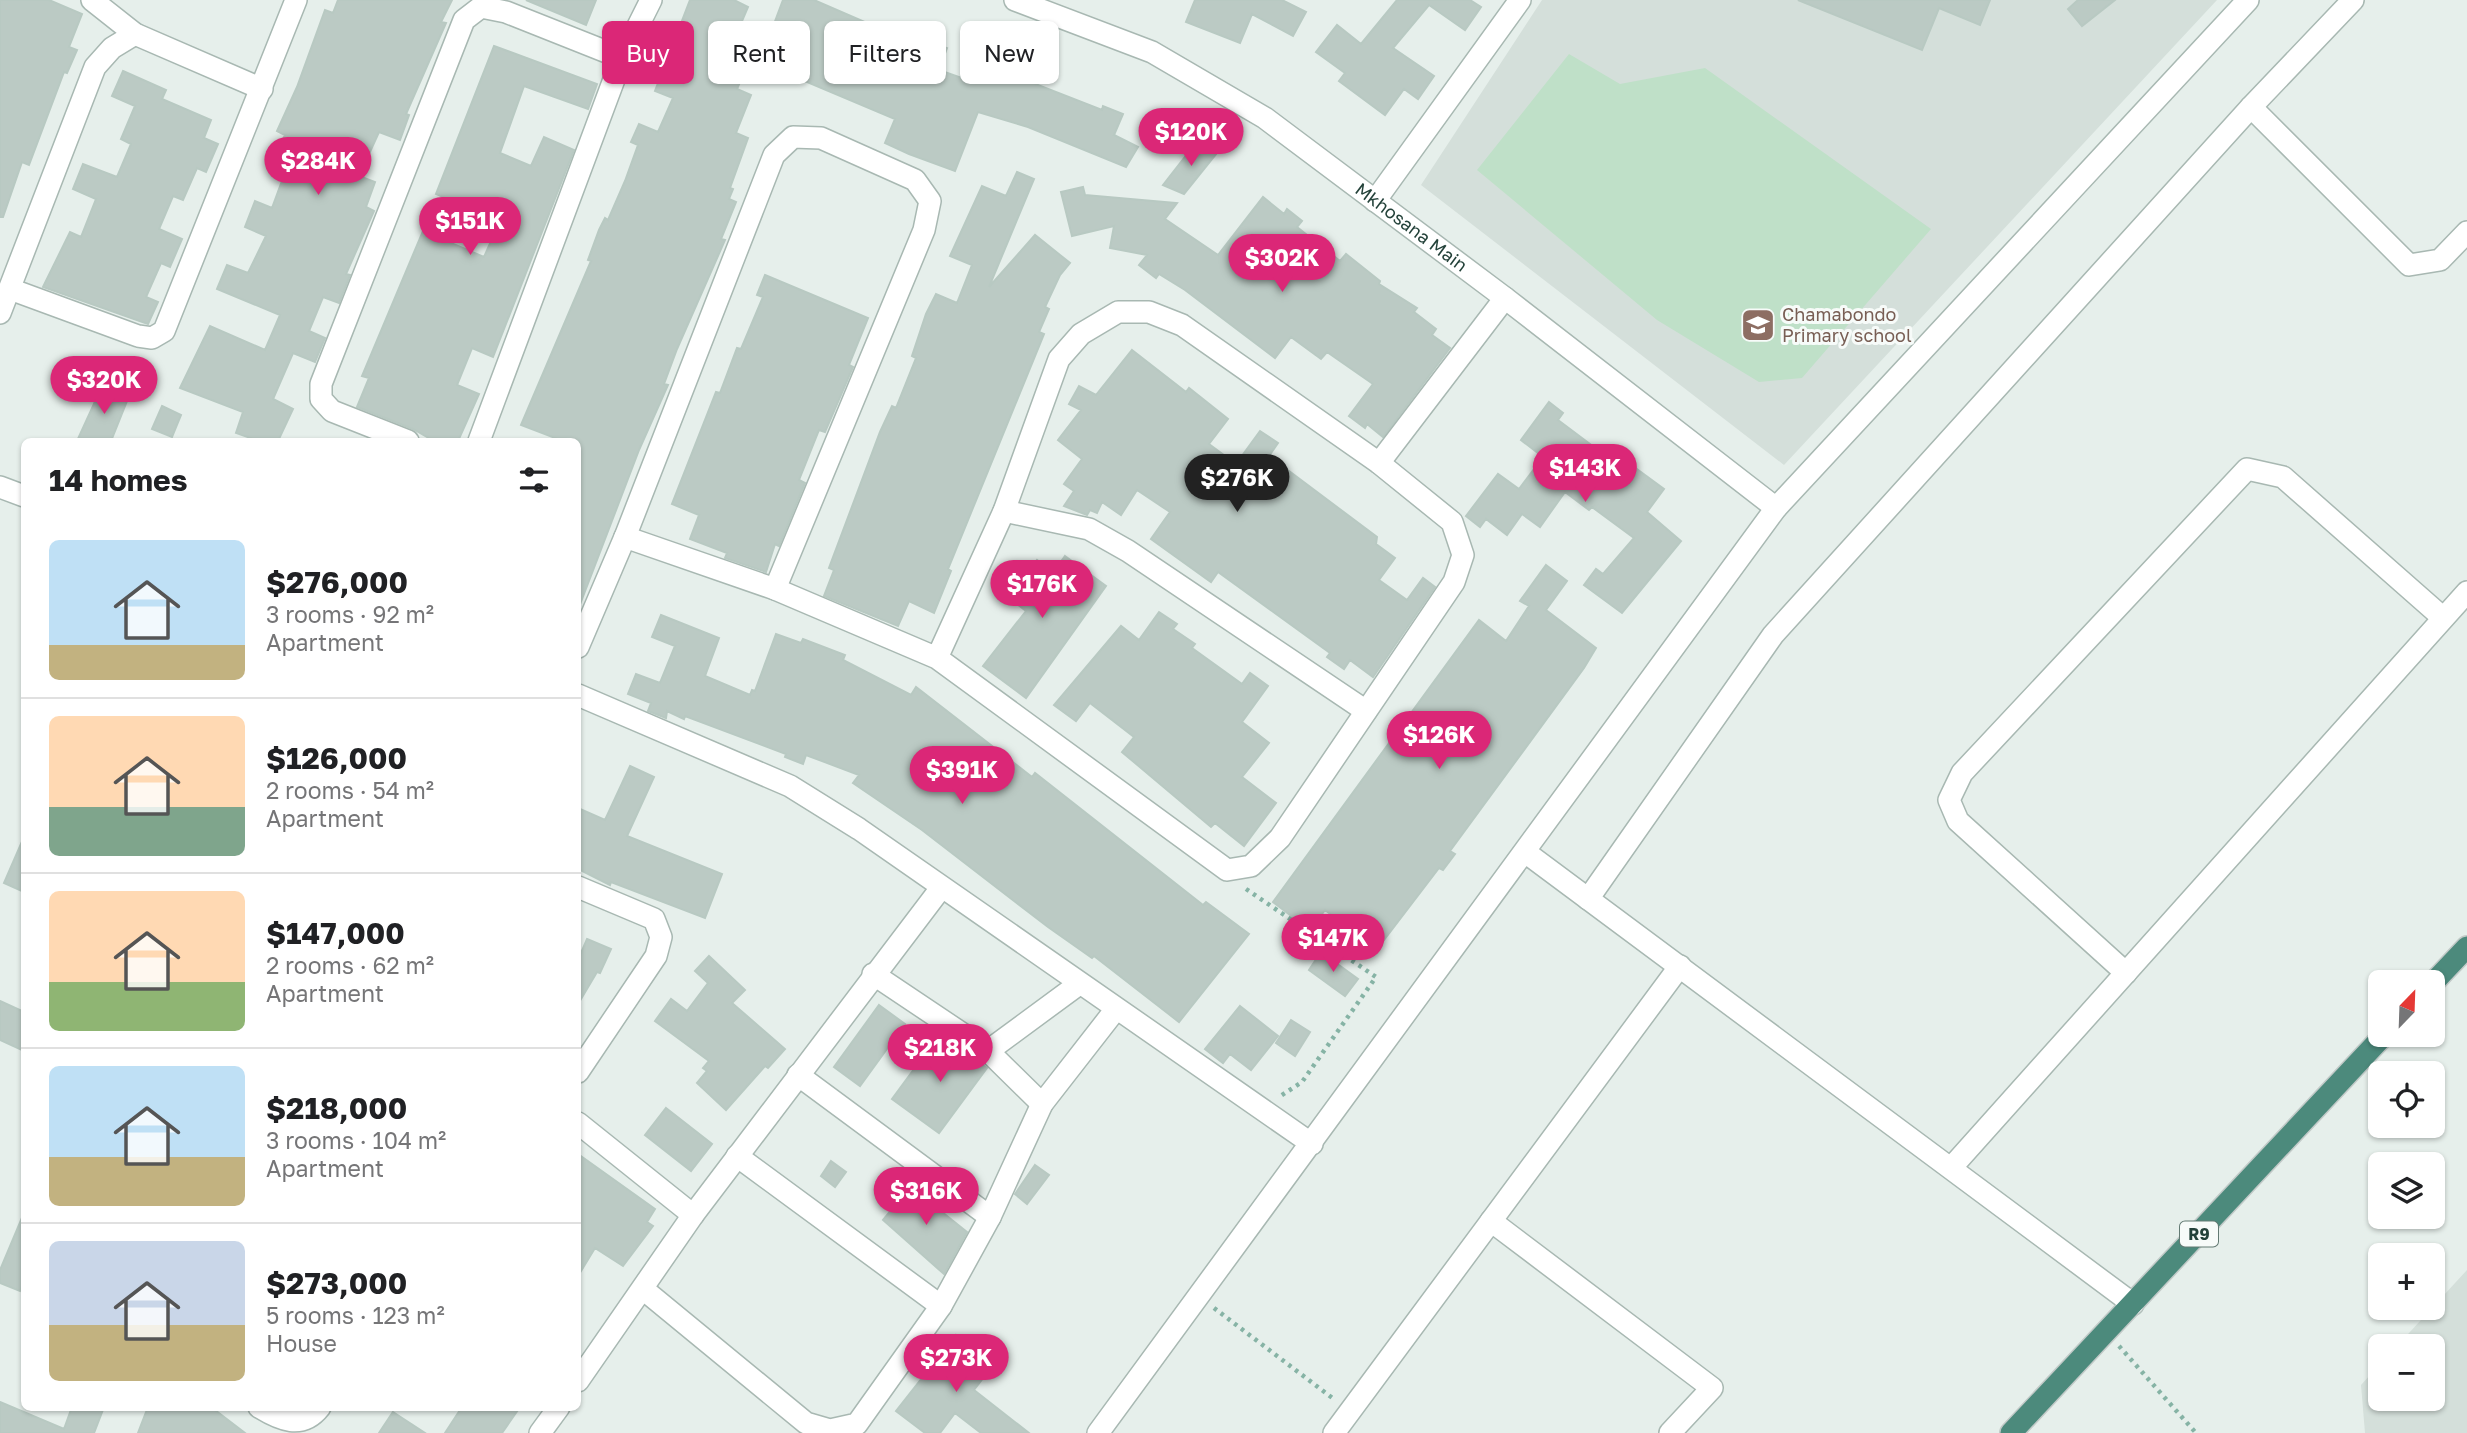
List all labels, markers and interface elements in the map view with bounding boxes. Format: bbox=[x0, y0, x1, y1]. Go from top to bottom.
chip: Buy bbox=[602, 21, 694, 84]
chip: Rent bbox=[708, 21, 810, 84]
chip: Filters bbox=[824, 21, 946, 84]
chip: New bbox=[960, 21, 1059, 84]
pin: $120K bbox=[1142, 108, 1240, 168]
text: $120K bbox=[1155, 117, 1227, 145]
pin: $284K bbox=[269, 138, 367, 197]
text: $284K bbox=[280, 146, 356, 174]
street label: Mkhosana Main bbox=[1351, 178, 1472, 276]
pin: $151K bbox=[421, 198, 519, 257]
text: $151K bbox=[435, 206, 505, 234]
pin: $302K bbox=[1233, 234, 1331, 294]
text: $302K bbox=[1244, 243, 1320, 271]
place label: Chamabondo Primary school bbox=[1782, 303, 1912, 346]
school or university icon: Chamabondo Primary school bbox=[1739, 306, 1777, 344]
pin: $320K bbox=[55, 356, 153, 416]
text: $320K bbox=[66, 365, 142, 393]
pin: $143K bbox=[1536, 444, 1634, 504]
text: $143K bbox=[1549, 453, 1621, 481]
pin: $276K bbox=[1188, 454, 1286, 514]
icon: filters bbox=[515, 461, 553, 499]
text: 14 homes bbox=[49, 462, 188, 498]
text: $276K bbox=[1200, 463, 1274, 491]
pin: $176K bbox=[993, 560, 1091, 620]
text: $276,000 bbox=[266, 564, 408, 600]
icon: home bbox=[105, 568, 189, 652]
text: $176K bbox=[1006, 569, 1078, 597]
text: 3 rooms · 92 m² bbox=[266, 600, 434, 628]
text: Apartment bbox=[266, 628, 384, 656]
pin: $126K bbox=[1390, 712, 1488, 771]
text: $126K bbox=[1403, 720, 1475, 748]
text: $126,000 bbox=[266, 740, 407, 776]
icon: home bbox=[105, 744, 189, 828]
pin: $391K bbox=[913, 746, 1011, 806]
text: $391K bbox=[926, 755, 998, 783]
text: 2 rooms · 54 m² bbox=[266, 776, 434, 804]
text: Apartment bbox=[266, 804, 384, 832]
pin: $147K bbox=[1284, 914, 1382, 974]
text: $147,000 bbox=[266, 915, 405, 951]
icon: home bbox=[105, 919, 189, 1003]
text: $147K bbox=[1298, 923, 1368, 951]
text: 2 rooms · 62 m² bbox=[266, 951, 434, 979]
north arrow bbox=[2368, 970, 2445, 1046]
map controls bbox=[2368, 970, 2445, 1411]
text: Apartment bbox=[266, 979, 384, 1007]
pin: $218K bbox=[891, 1024, 989, 1084]
text: $218K bbox=[904, 1033, 976, 1061]
button: locate bbox=[2368, 1061, 2445, 1138]
text: $218,000 bbox=[266, 1090, 407, 1126]
icon: home bbox=[105, 1094, 189, 1178]
text: 3 rooms · 104 m² bbox=[266, 1126, 446, 1154]
button: layers bbox=[2368, 1152, 2445, 1229]
text: Apartment bbox=[266, 1154, 384, 1182]
pin: $316K bbox=[877, 1168, 975, 1227]
text: $316K bbox=[890, 1176, 962, 1204]
road number: R9 bbox=[2180, 1222, 2218, 1246]
button: + bbox=[2368, 1243, 2445, 1320]
text: $273,000 bbox=[266, 1265, 407, 1301]
icon: home bbox=[105, 1269, 189, 1353]
text: 5 rooms · 123 m² bbox=[266, 1301, 445, 1329]
text: House bbox=[266, 1329, 337, 1357]
pin: $273K bbox=[907, 1334, 1005, 1394]
button: − bbox=[2368, 1334, 2445, 1411]
text: $273K bbox=[920, 1343, 992, 1371]

